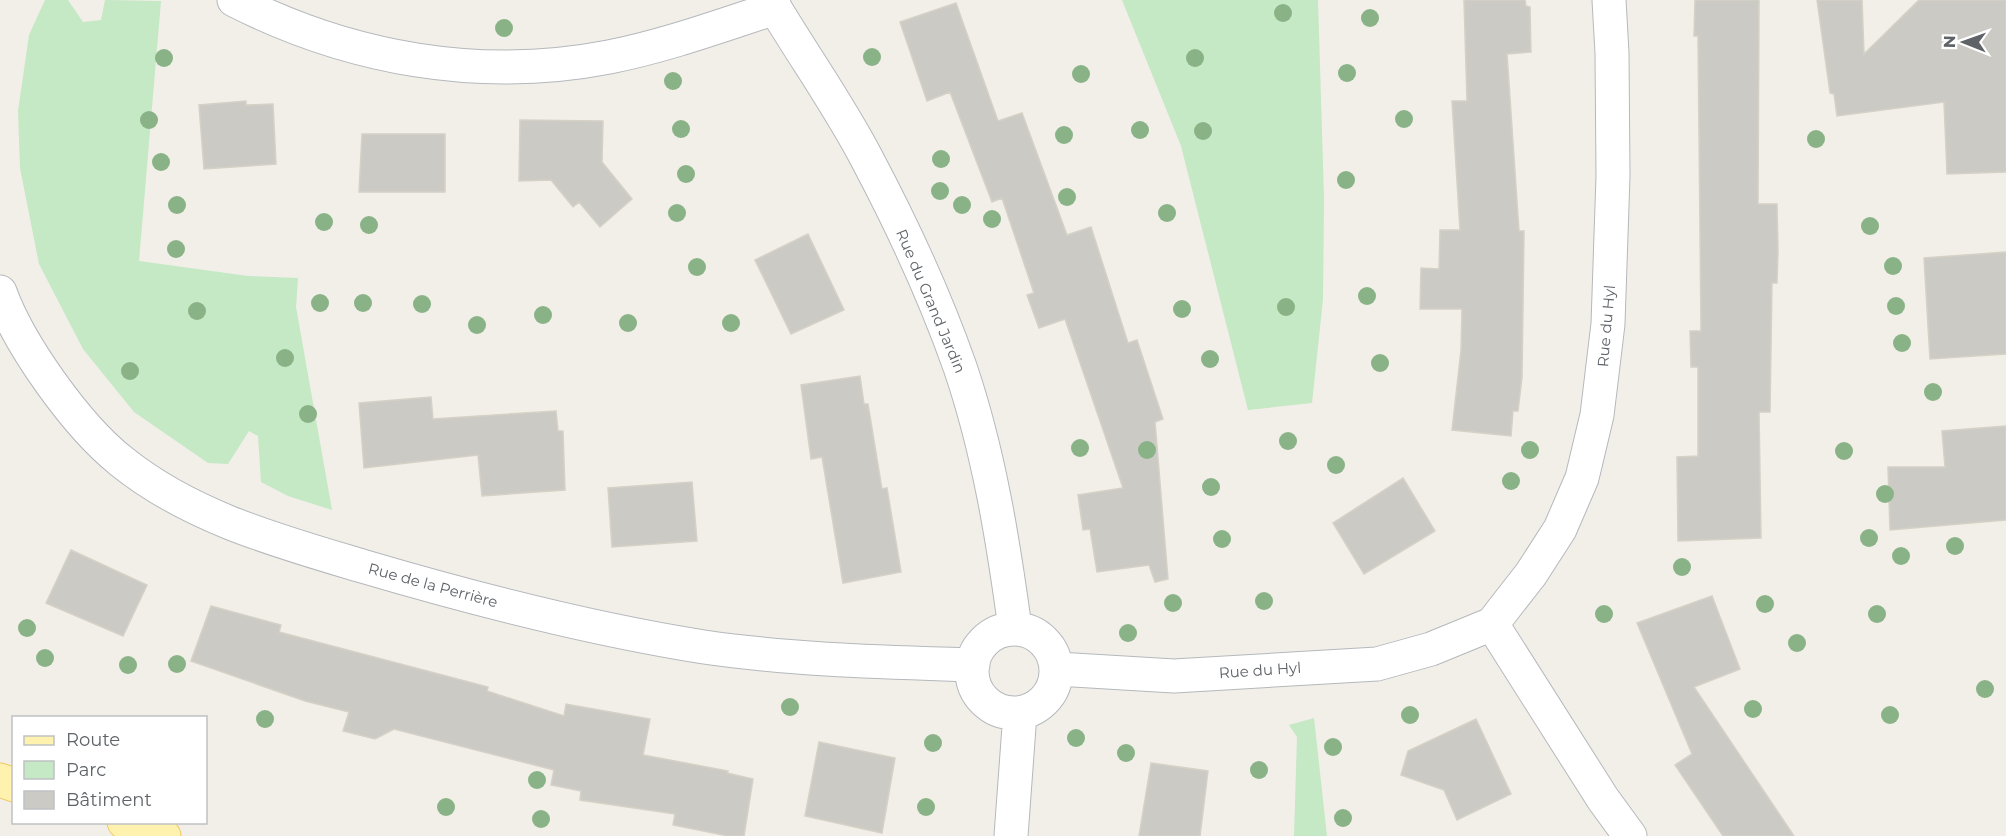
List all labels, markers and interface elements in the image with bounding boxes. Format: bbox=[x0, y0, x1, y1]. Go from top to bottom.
north arrow bbox=[1934, 12, 1994, 72]
text: N bbox=[1940, 35, 1959, 48]
street label: Rue du Grand Jardin bbox=[892, 226, 970, 376]
street label: Rue du Hyl bbox=[1593, 284, 1619, 368]
street label: Rue de la Perrière bbox=[366, 559, 500, 611]
street label: Rue du Hyl bbox=[1218, 658, 1302, 682]
legend bbox=[12, 716, 207, 824]
text: Route bbox=[66, 729, 120, 751]
text: Parc bbox=[66, 759, 106, 781]
text: Bâtiment bbox=[66, 789, 152, 811]

